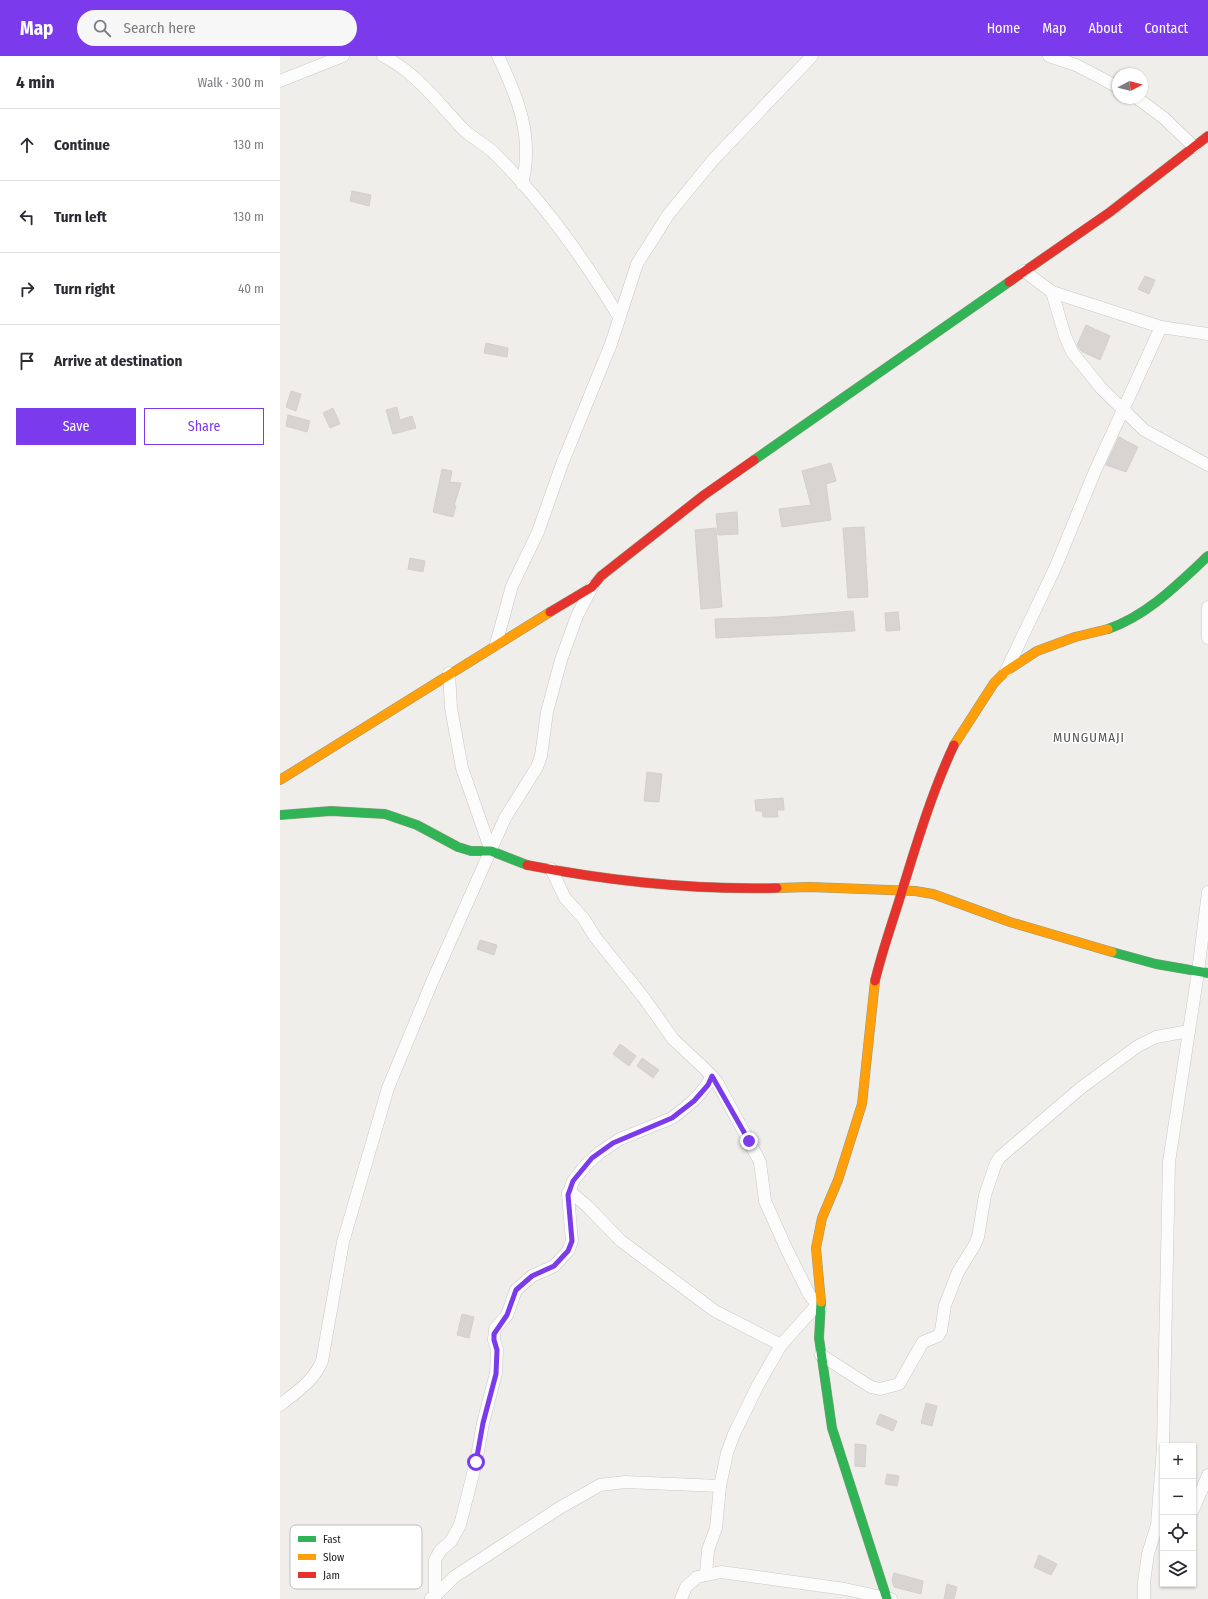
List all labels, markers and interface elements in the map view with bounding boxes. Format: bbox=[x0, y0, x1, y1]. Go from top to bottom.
search box bbox=[77, 10, 357, 46]
text: Map bbox=[20, 17, 53, 40]
icon: search bbox=[91, 17, 113, 39]
text: Search here bbox=[123, 19, 196, 37]
text: Home bbox=[987, 20, 1020, 37]
text: Map bbox=[1042, 20, 1066, 37]
text: About bbox=[1088, 20, 1123, 37]
text: Contact bbox=[1145, 20, 1188, 37]
north arrow bbox=[1112, 68, 1148, 104]
text: 4 min bbox=[16, 72, 55, 93]
text: Walk · 300 m bbox=[198, 75, 264, 90]
icon: ahead bbox=[16, 134, 38, 156]
text: Continue bbox=[54, 136, 110, 154]
text: 130 m bbox=[233, 137, 264, 152]
icon: left bbox=[16, 206, 38, 228]
text: Turn left bbox=[54, 208, 107, 226]
text: 130 m bbox=[233, 209, 264, 224]
icon: right bbox=[16, 278, 38, 300]
text: Turn right bbox=[54, 280, 115, 298]
text: 40 m bbox=[238, 281, 264, 296]
icon: arrive bbox=[16, 350, 38, 372]
text: Arrive at destination bbox=[54, 352, 182, 370]
button: Save bbox=[16, 408, 136, 445]
button: Share bbox=[144, 408, 264, 445]
district label: MUNGUMAJI bbox=[1053, 730, 1125, 745]
route end bbox=[740, 1132, 758, 1150]
map controls bbox=[1160, 1443, 1196, 1587]
button: + bbox=[1160, 1443, 1196, 1479]
route start bbox=[467, 1453, 485, 1471]
button: − bbox=[1160, 1479, 1196, 1515]
button: locate bbox=[1160, 1515, 1196, 1551]
legend bbox=[290, 1525, 422, 1589]
text: Fast bbox=[323, 1533, 341, 1546]
text: Slow bbox=[323, 1551, 344, 1564]
button: layers bbox=[1160, 1551, 1196, 1587]
text: Jam bbox=[323, 1569, 340, 1582]

